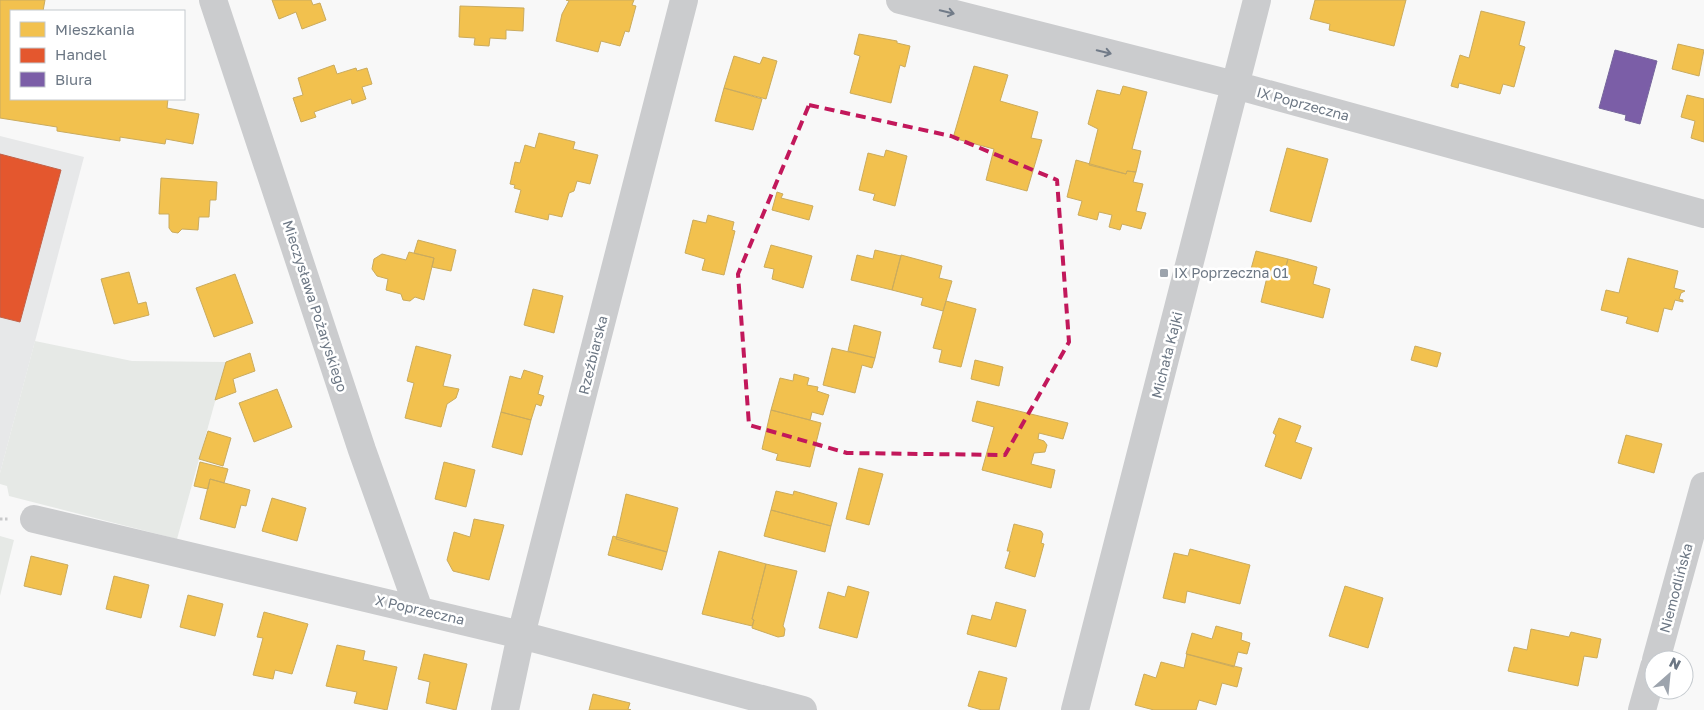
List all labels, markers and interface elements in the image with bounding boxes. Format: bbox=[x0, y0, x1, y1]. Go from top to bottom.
one-way arrow bbox=[938, 8, 954, 17]
legend bbox=[10, 10, 185, 100]
text: Mieszkania bbox=[55, 20, 135, 38]
text: Handel bbox=[55, 45, 107, 63]
one-way arrow bbox=[1096, 48, 1112, 57]
text: Biura bbox=[55, 70, 92, 88]
street label: IX Poprzeczna bbox=[1255, 83, 1351, 124]
street label: Mieczysława Pożaryskiego bbox=[280, 218, 351, 394]
place label: IX Poprzeczna 01 bbox=[1174, 264, 1289, 281]
marker: IX Poprzeczna 01 bbox=[1158, 267, 1170, 279]
street label: Michała Kajki bbox=[1148, 310, 1186, 400]
street label: Rzeźbiarska bbox=[574, 314, 611, 396]
street label: Niemodlińska bbox=[1655, 541, 1696, 634]
street label: X Poprzeczna bbox=[374, 591, 466, 628]
north arrow bbox=[1644, 650, 1694, 700]
text: N bbox=[1667, 653, 1684, 673]

